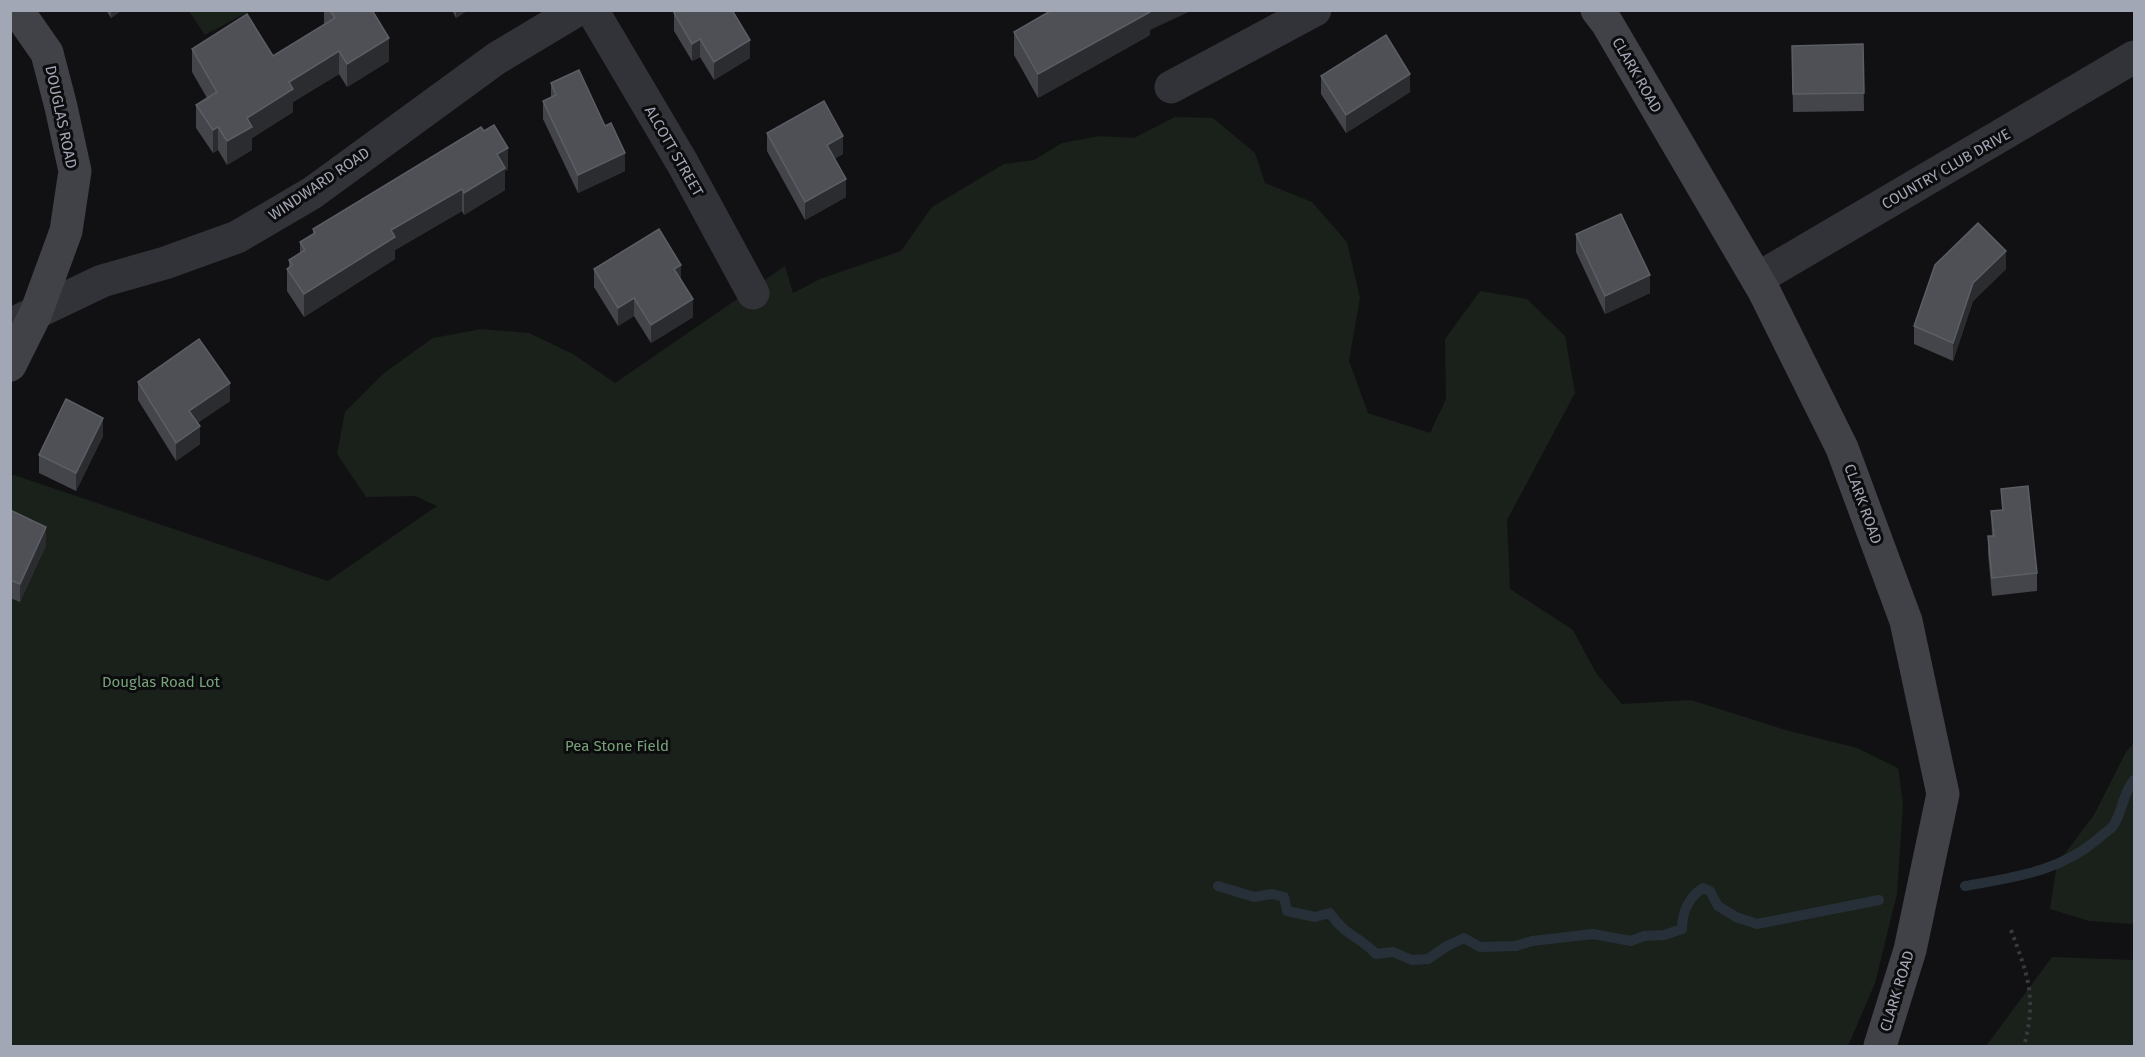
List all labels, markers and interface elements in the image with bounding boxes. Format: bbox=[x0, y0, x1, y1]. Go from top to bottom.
street label: CLARK ROAD bbox=[1608, 34, 1666, 116]
street label: DOUGLAS ROAD bbox=[41, 64, 81, 170]
street label: ALCOTT STREET bbox=[641, 103, 707, 200]
street label: COUNTRY CLUB DRIVE bbox=[1879, 125, 2013, 213]
street label: WINDWARD ROAD bbox=[265, 144, 373, 224]
street label: CLARK ROAD bbox=[1840, 462, 1886, 546]
park label: Douglas Road Lot bbox=[102, 673, 221, 691]
park label: Pea Stone Field bbox=[565, 737, 669, 755]
street label: CLARK ROAD bbox=[1876, 948, 1918, 1034]

